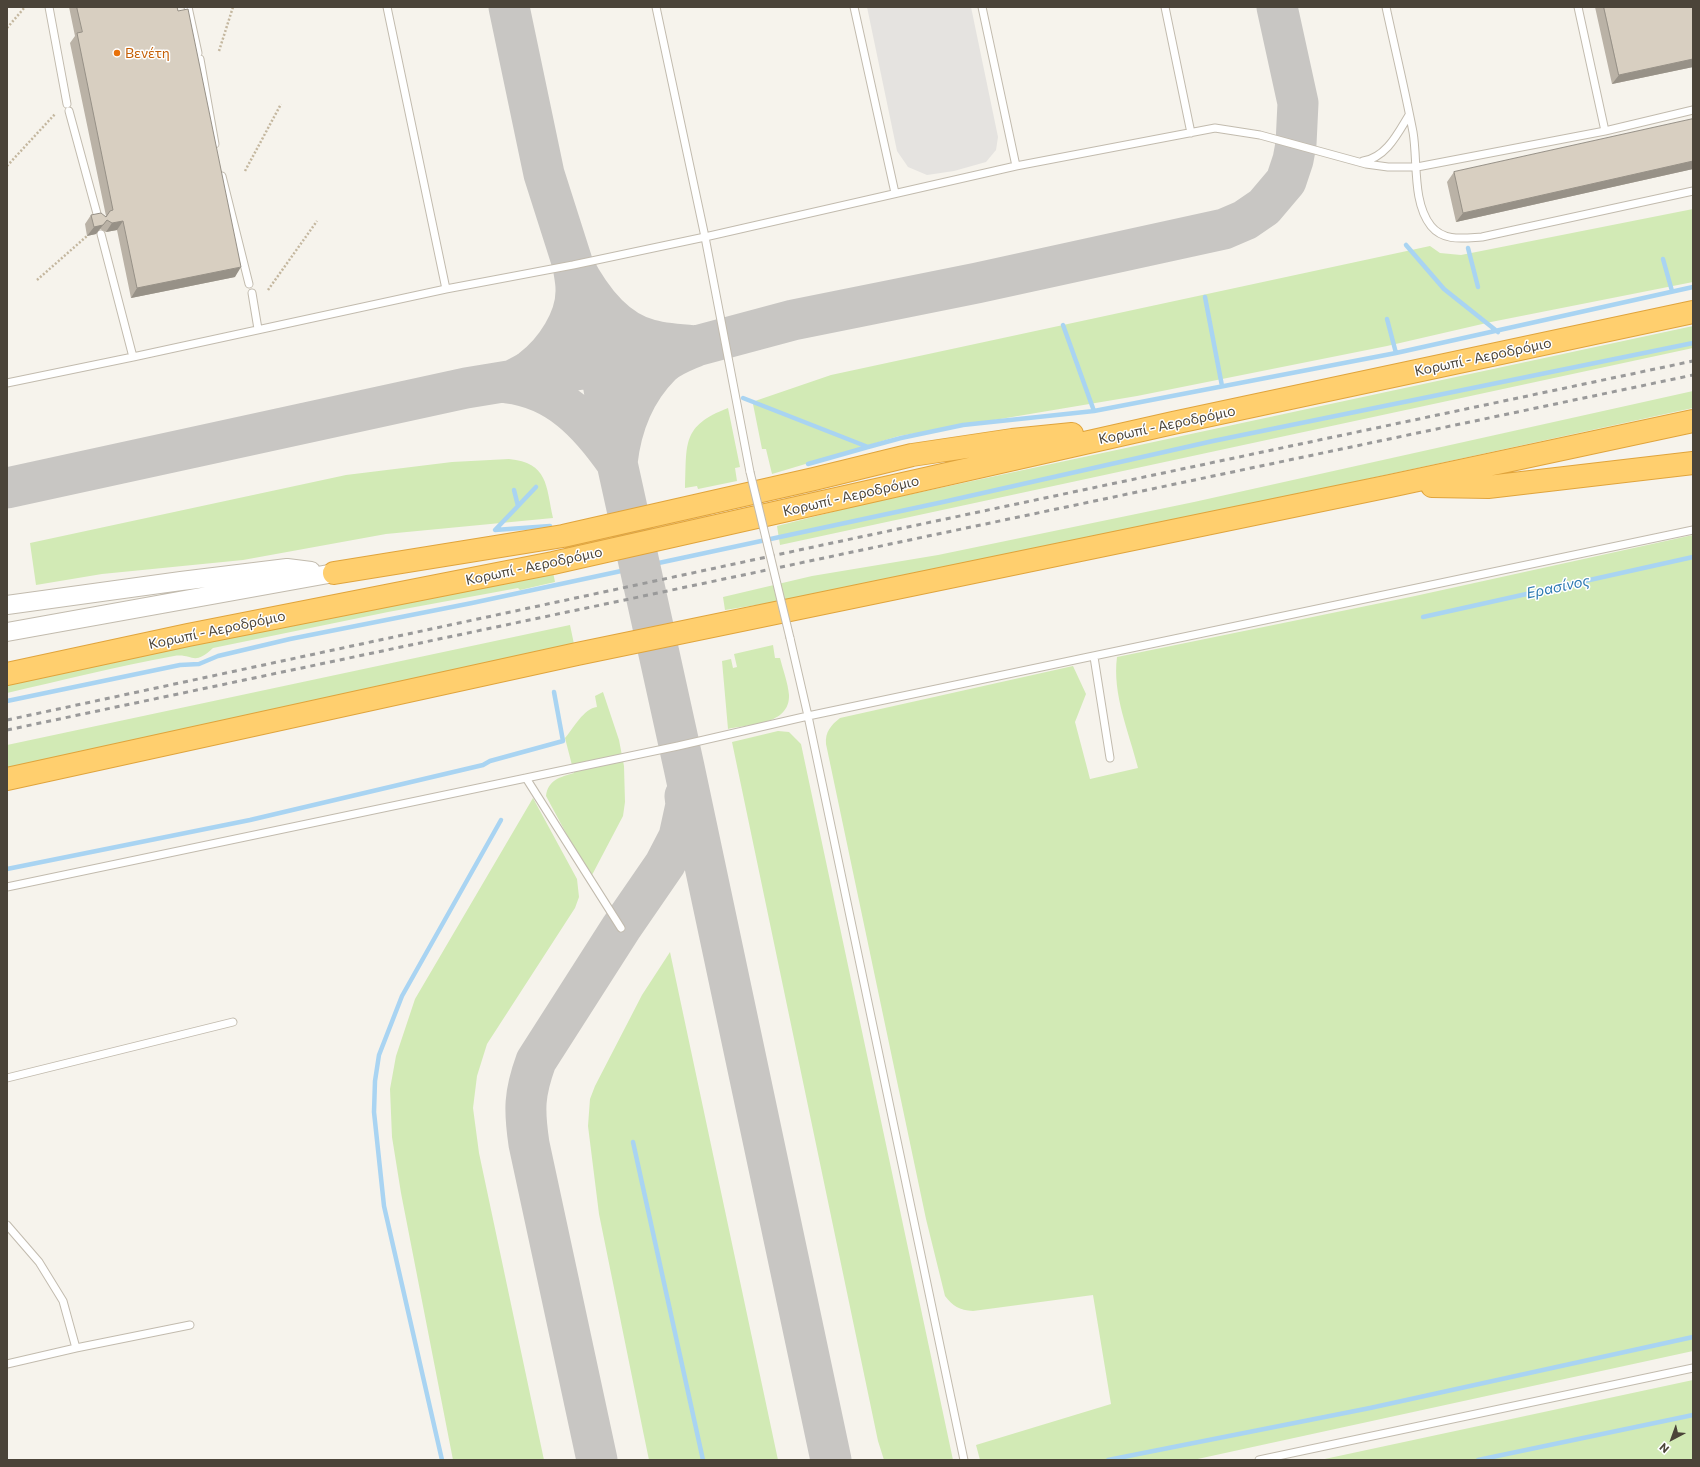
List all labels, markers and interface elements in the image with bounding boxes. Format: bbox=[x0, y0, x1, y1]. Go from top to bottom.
place label: Βενέτη bbox=[125, 45, 170, 61]
marker: Βενέτη bbox=[112, 48, 122, 58]
street label: Κορωπί - Αεροδρόμιο bbox=[1413, 334, 1553, 380]
street label: Κορωπί - Αεροδρόμιο bbox=[1097, 402, 1237, 448]
street label: Κορωπί - Αεροδρόμιο bbox=[781, 472, 921, 520]
street label: Κορωπί - Αεροδρόμιο bbox=[464, 543, 604, 589]
water label: Ερασίνος bbox=[1525, 572, 1591, 602]
street label: Κορωπί - Αεροδρόμιο bbox=[147, 607, 287, 653]
north arrow bbox=[1652, 1419, 1692, 1459]
text: N bbox=[1656, 1441, 1671, 1456]

